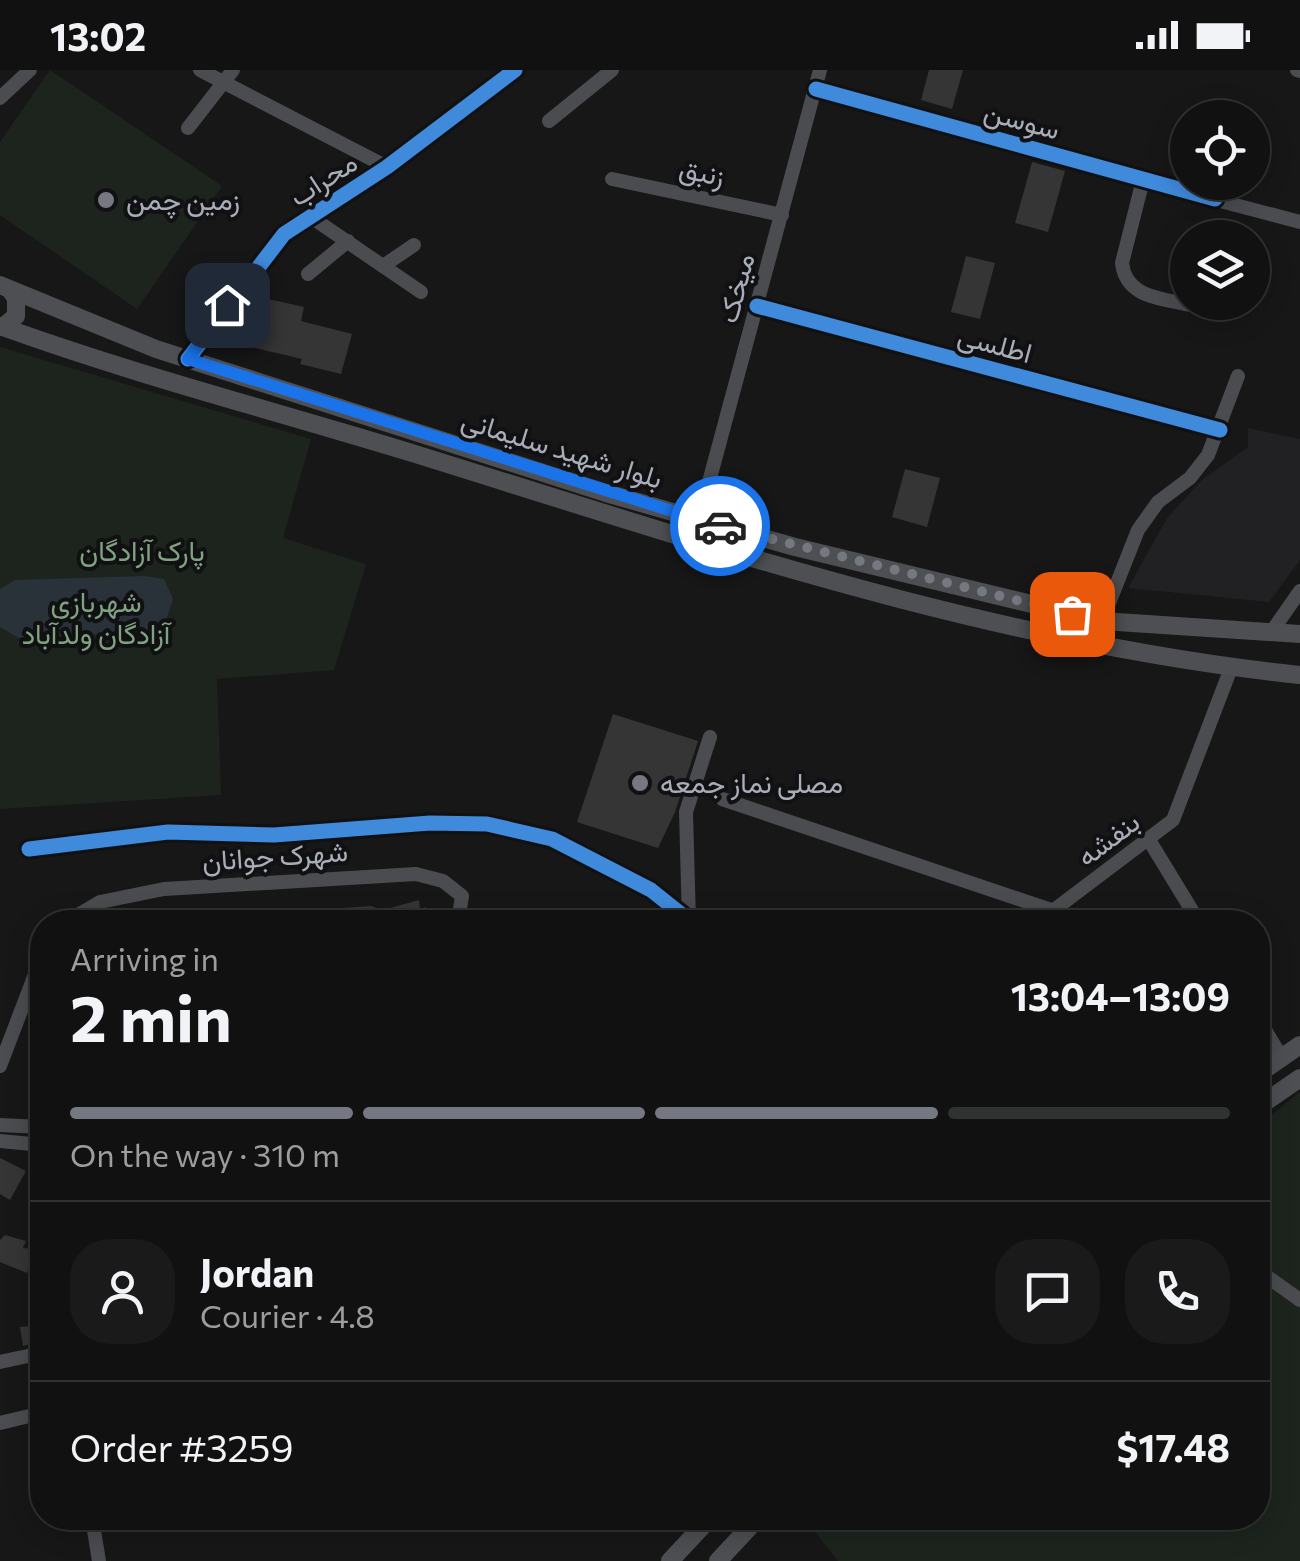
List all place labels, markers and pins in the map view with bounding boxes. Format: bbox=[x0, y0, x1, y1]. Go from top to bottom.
place label: زمین چمن bbox=[126, 182, 240, 219]
marker: زمین چمن bbox=[95, 189, 117, 211]
pin bbox=[185, 263, 270, 348]
pin bbox=[1030, 572, 1115, 657]
place label: مصلی نماز جمعه bbox=[660, 765, 843, 801]
marker: مصلی نماز جمعه bbox=[629, 772, 651, 794]

